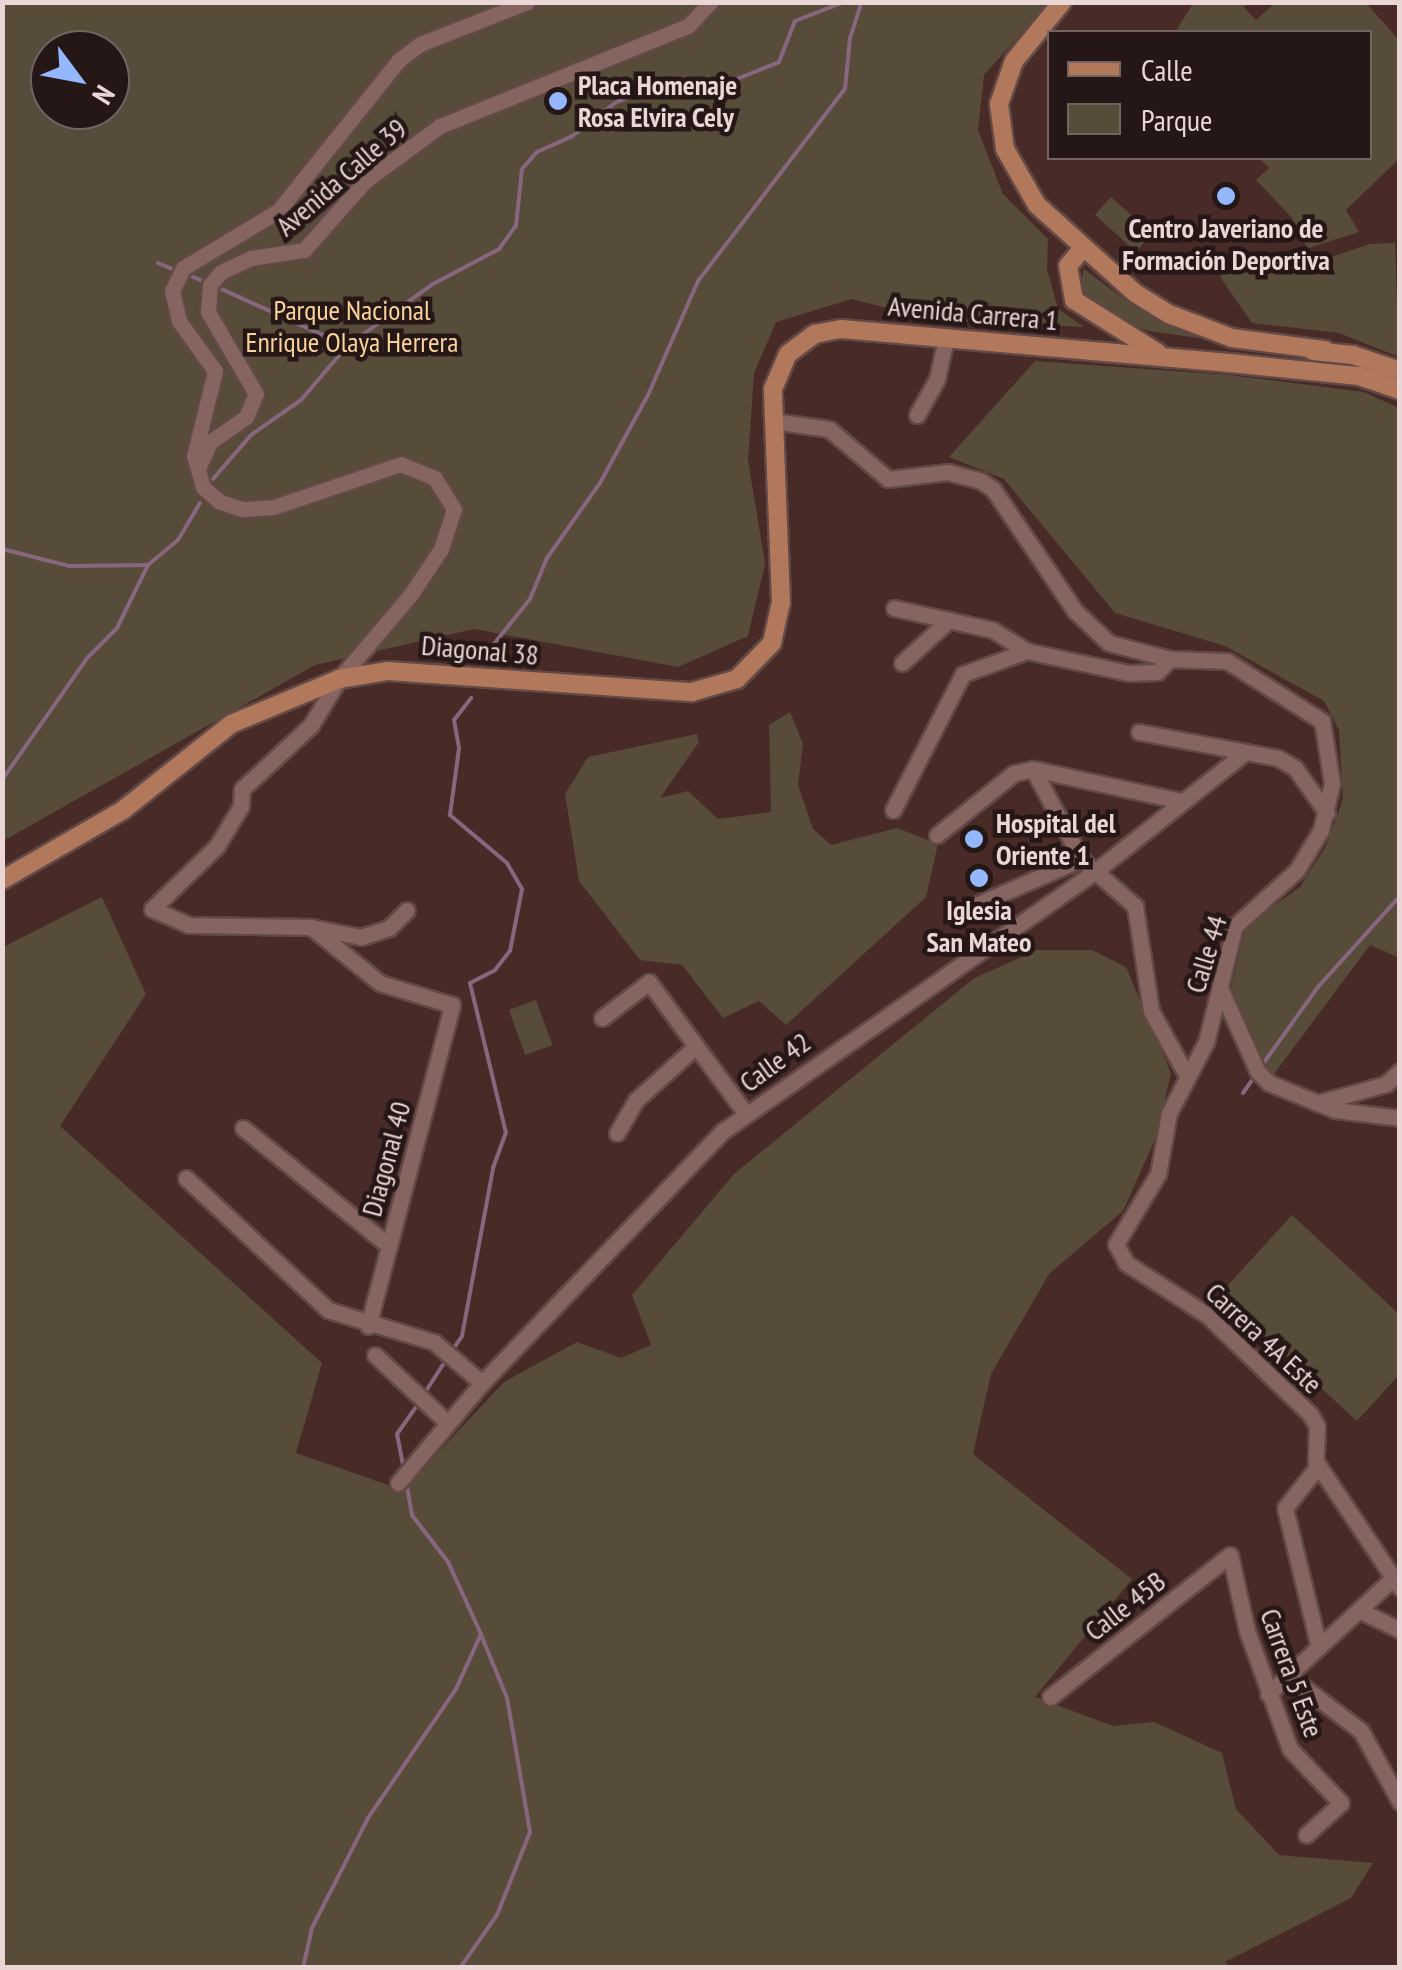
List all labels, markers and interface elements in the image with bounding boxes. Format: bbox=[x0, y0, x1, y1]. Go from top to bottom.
north arrow bbox=[30, 30, 130, 130]
legend bbox=[1047, 30, 1372, 160]
text: Calle bbox=[1141, 50, 1193, 89]
place label: Placa Homenaje Rosa Elvira Cely bbox=[578, 68, 737, 134]
text: N bbox=[84, 79, 124, 111]
marker: Placa Homenaje Rosa Elvira Cely bbox=[547, 90, 569, 112]
text: Parque bbox=[1141, 100, 1212, 139]
street label: Avenida Calle 39 bbox=[269, 111, 413, 243]
marker: Centro Javeriano de Formación Deportiva bbox=[1215, 185, 1237, 207]
place label: Centro Javeriano de Formación Deportiva bbox=[1122, 211, 1330, 277]
street label: Avenida Carrera 1 bbox=[887, 289, 1059, 337]
park label: Parque Nacional Enrique Olaya Herrera bbox=[246, 293, 458, 359]
street label: Diagonal 38 bbox=[420, 628, 540, 672]
place label: Hospital del Oriente 1 bbox=[996, 806, 1116, 872]
marker: Hospital del Oriente 1 bbox=[961, 826, 987, 852]
marker: Iglesia San Mateo bbox=[968, 867, 990, 889]
place label: Iglesia San Mateo bbox=[927, 893, 1031, 959]
street label: Calle 44 bbox=[1178, 911, 1234, 997]
street label: Calle 42 bbox=[733, 1025, 817, 1099]
street label: Diagonal 40 bbox=[355, 1098, 417, 1220]
street label: Carrera 4A Este bbox=[1199, 1275, 1329, 1401]
street label: Calle 45B bbox=[1078, 1564, 1172, 1648]
street label: Carrera 5 Este bbox=[1253, 1604, 1331, 1742]

